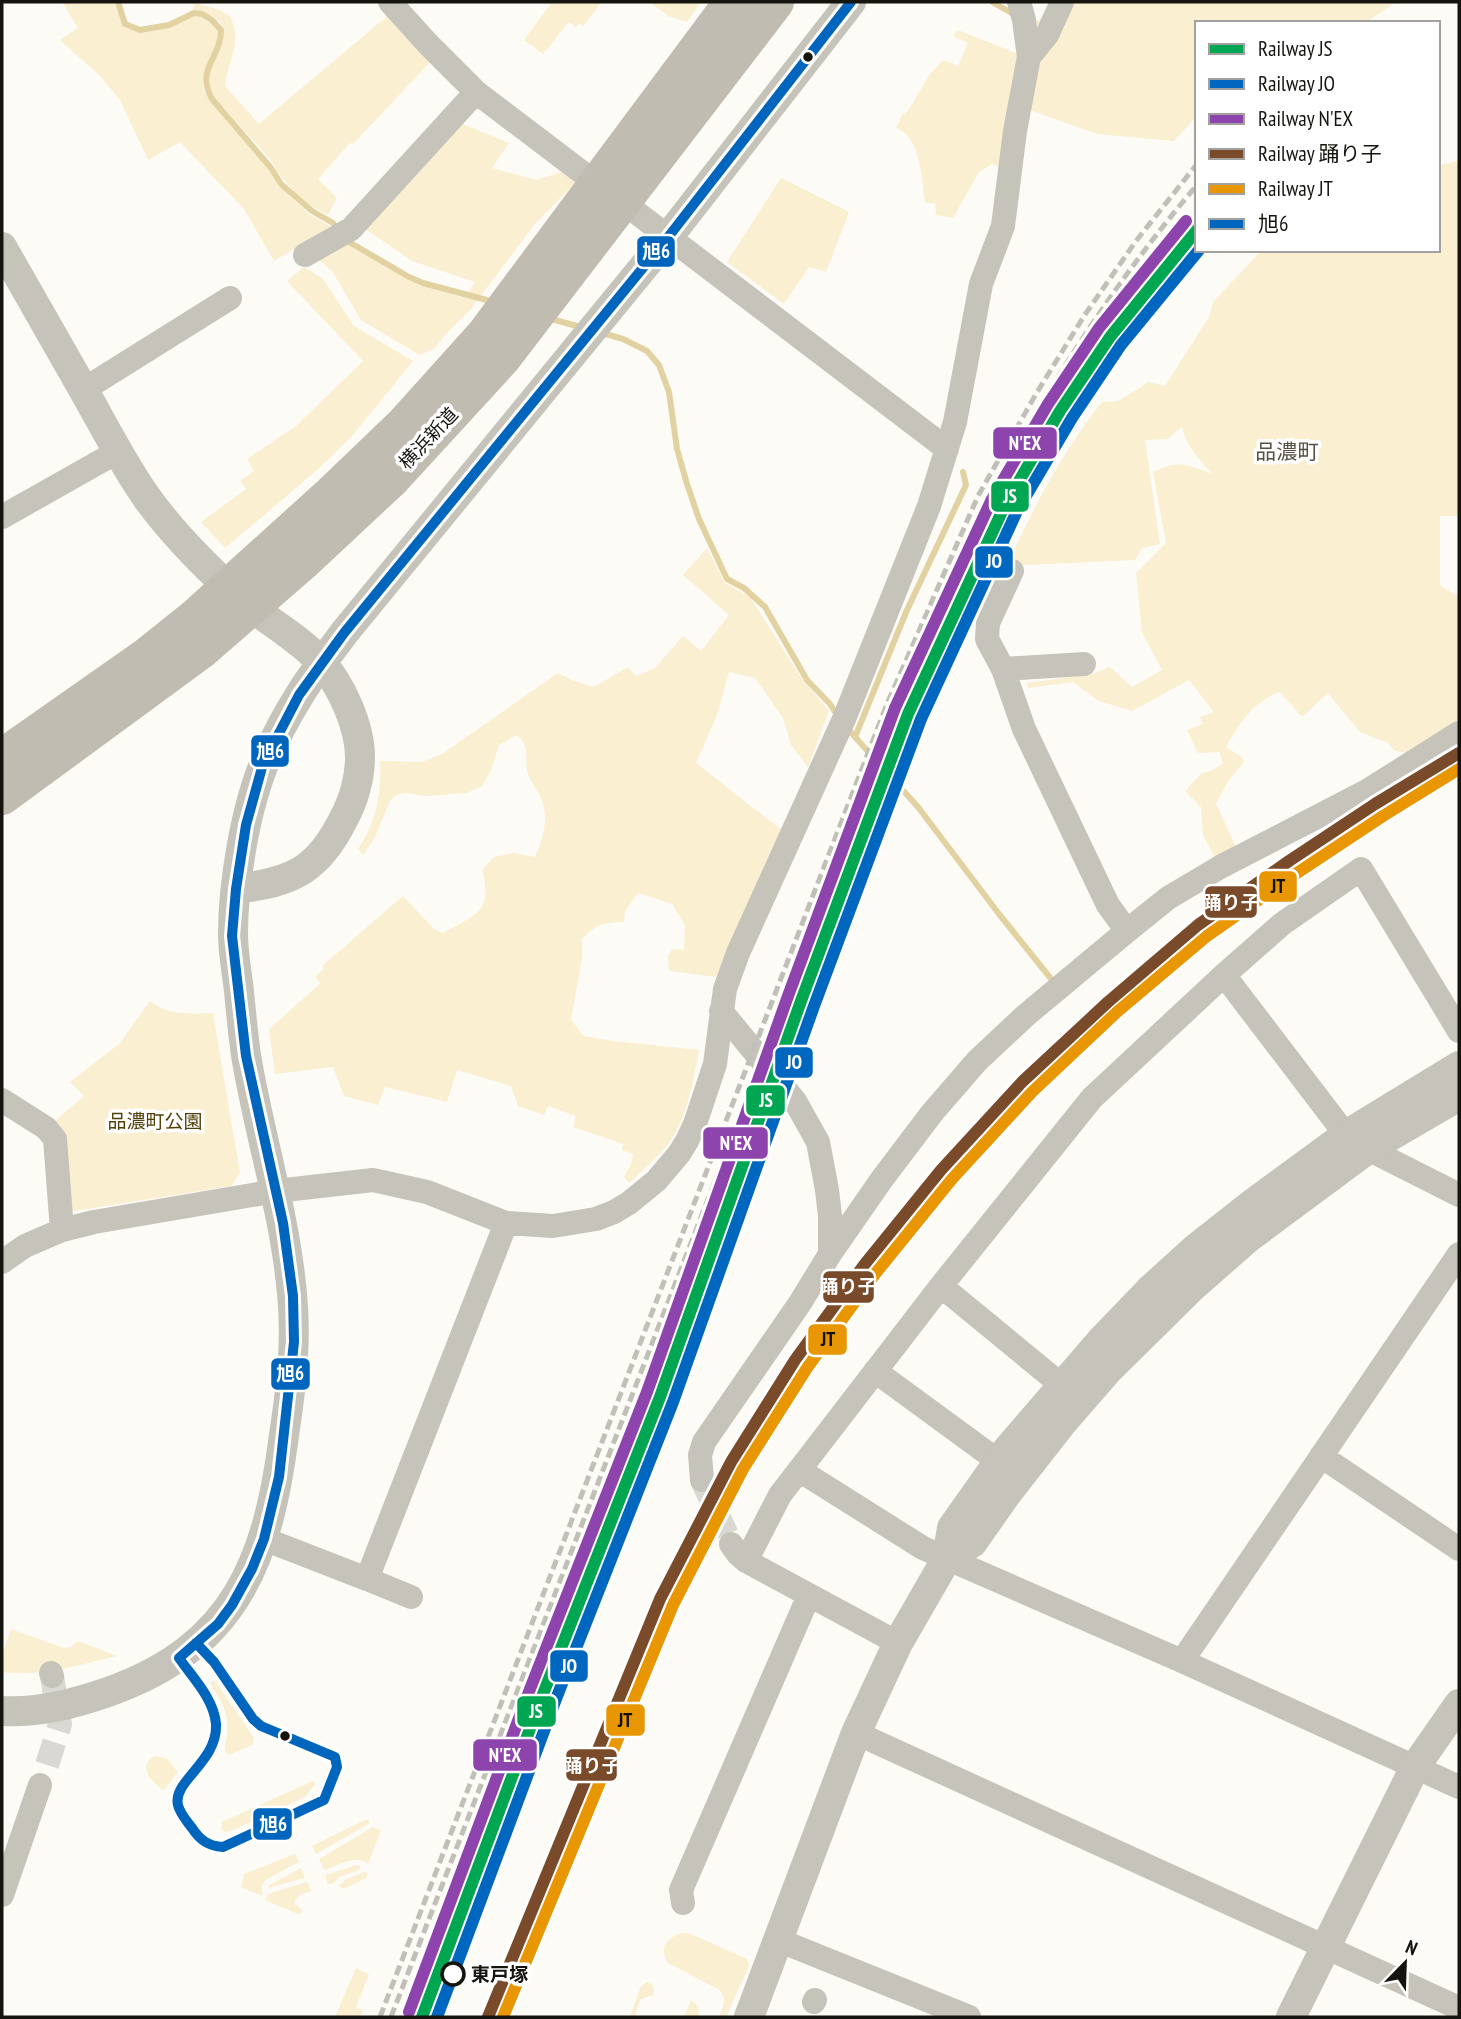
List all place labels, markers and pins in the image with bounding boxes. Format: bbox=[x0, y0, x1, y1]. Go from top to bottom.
unlabelled marker bbox=[801, 50, 815, 64]
unlabelled marker bbox=[278, 1729, 292, 1743]
marker: 東戸塚 bbox=[441, 1962, 465, 1986]
place label: 東戸塚 bbox=[471, 1962, 528, 1986]

